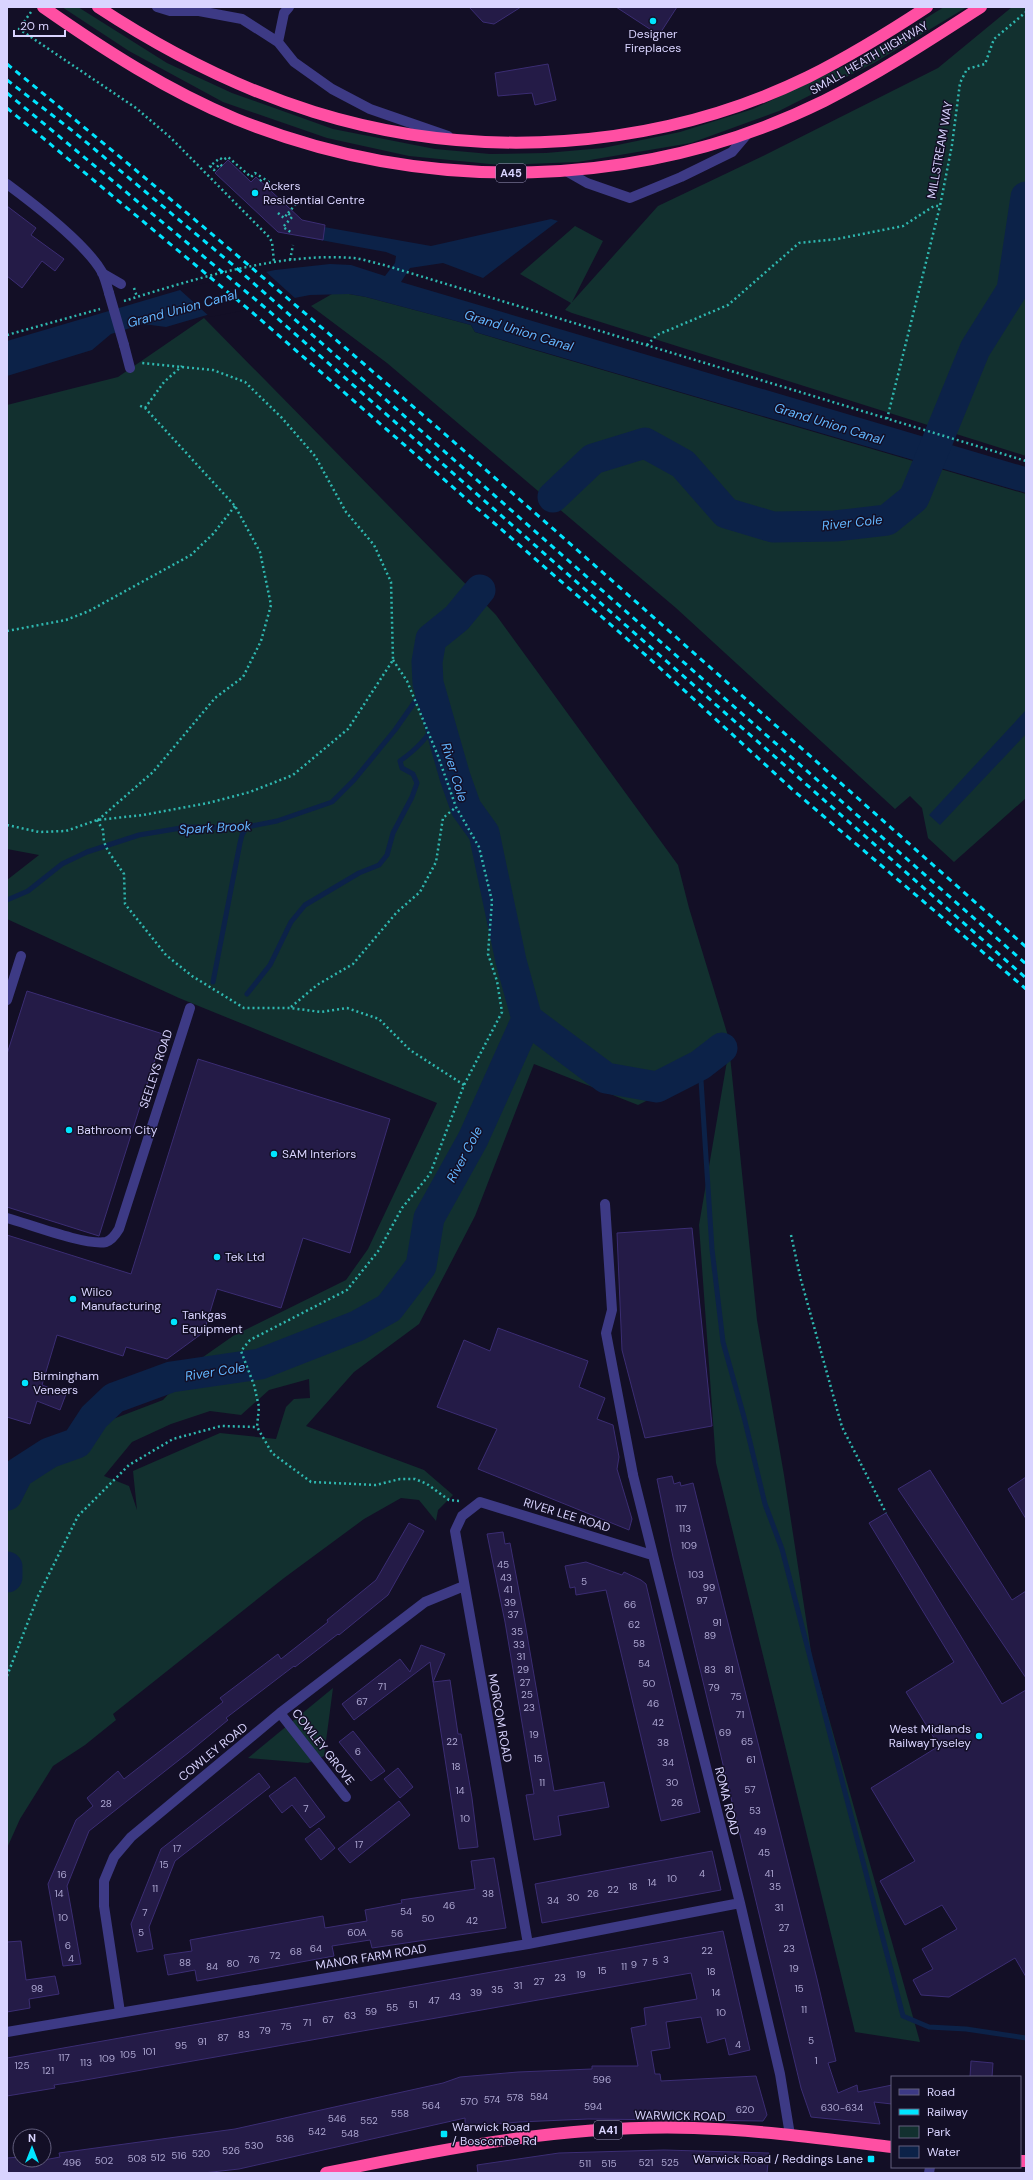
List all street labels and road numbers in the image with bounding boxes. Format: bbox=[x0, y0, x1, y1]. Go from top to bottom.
street label: SMALL HEATH HIGHWAY bbox=[807, 18, 931, 98]
street label: MILLSTREAM WAY bbox=[924, 100, 956, 200]
road number: A45 bbox=[496, 164, 526, 182]
street label: SEELEYS ROAD bbox=[136, 1027, 176, 1111]
street label: RIVER LEE ROAD bbox=[522, 1494, 612, 1536]
street label: MORCOM ROAD bbox=[484, 1672, 516, 1764]
street label: COWLEY GROVE bbox=[288, 1706, 358, 1789]
street label: COWLEY ROAD bbox=[175, 1719, 251, 1785]
street label: ROMA ROAD bbox=[711, 1765, 743, 1837]
street label: MANOR FARM ROAD bbox=[314, 1940, 428, 1974]
street label: WARWICK ROAD bbox=[634, 2107, 726, 2125]
road number: A41 bbox=[594, 2121, 622, 2139]

